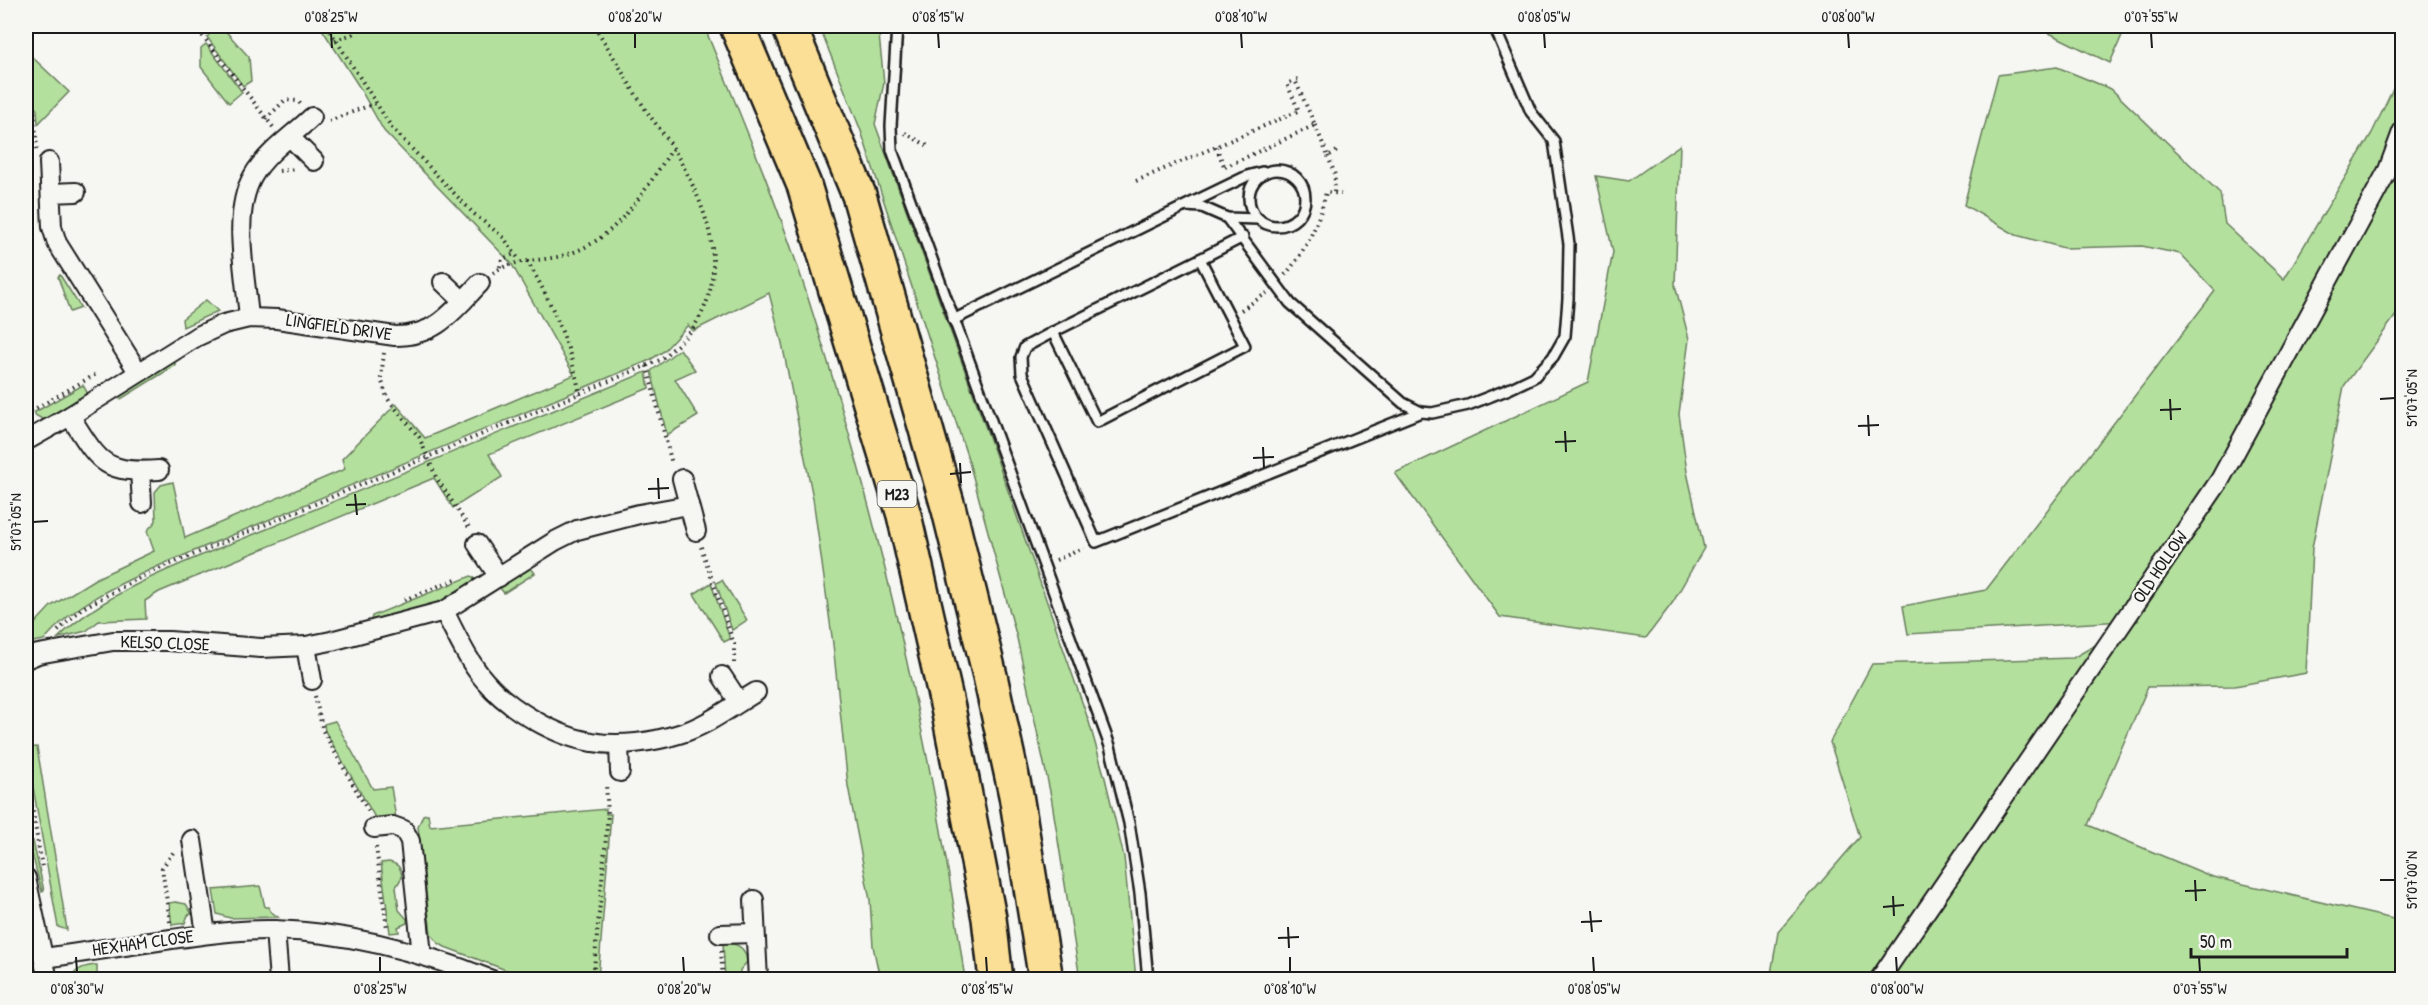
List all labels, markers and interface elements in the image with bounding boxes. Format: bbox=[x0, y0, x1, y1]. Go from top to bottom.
text: 0°08'25"W bbox=[304, 6, 358, 27]
text: 0°08'20"W bbox=[608, 6, 662, 27]
text: 0°08'15"W bbox=[912, 6, 964, 27]
text: 0°08'10"W bbox=[1215, 6, 1268, 27]
text: 0°08'05"W bbox=[1518, 6, 1571, 27]
text: 0°08'00"W bbox=[1821, 6, 1875, 27]
text: 0°07'55"W bbox=[2124, 6, 2178, 27]
street label: LINGFIELD DRIVE bbox=[285, 307, 394, 346]
text: 51°07'05"N bbox=[2401, 369, 2422, 427]
road number: M23 bbox=[878, 481, 916, 507]
text: 51°07'05"N bbox=[5, 493, 26, 551]
street label: OLD HOLLOW bbox=[2126, 526, 2193, 608]
street label: KELSO CLOSE bbox=[120, 628, 210, 657]
text: 51°07'00"N bbox=[2401, 851, 2422, 909]
scale bar bbox=[2191, 921, 2347, 959]
street label: HEXHAM CLOSE bbox=[91, 923, 195, 962]
text: 50 m bbox=[2200, 929, 2232, 954]
text: 0°08'30"W bbox=[50, 978, 104, 999]
text: 0°08'25"W bbox=[353, 978, 407, 999]
text: 0°08'20"W bbox=[657, 978, 711, 999]
text: 0°08'15"W bbox=[961, 978, 1013, 999]
text: 0°08'10"W bbox=[1264, 978, 1317, 999]
text: 0°08'05"W bbox=[1568, 978, 1621, 999]
text: 0°08'00"W bbox=[1870, 978, 1924, 999]
text: 0°07'55"W bbox=[2173, 978, 2227, 999]

